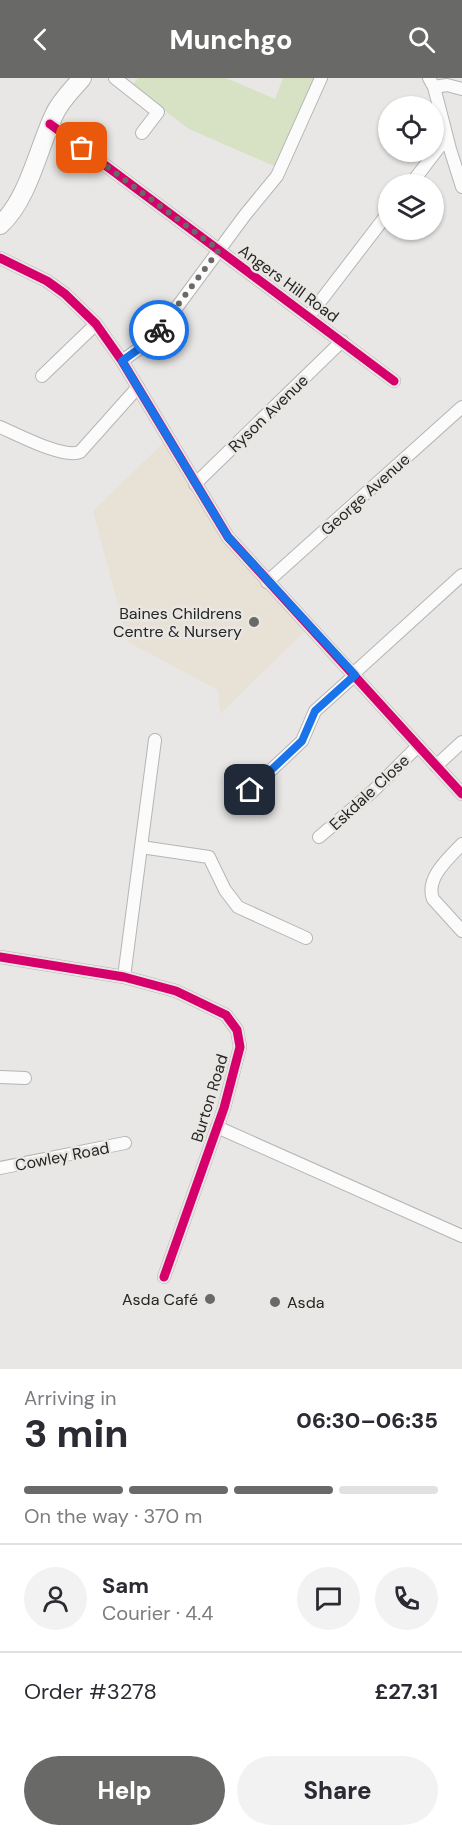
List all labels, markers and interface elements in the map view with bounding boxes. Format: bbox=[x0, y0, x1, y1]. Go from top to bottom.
text: Munchgo bbox=[169, 22, 293, 57]
icon: back bbox=[24, 23, 57, 56]
icon: search bbox=[405, 23, 438, 56]
map controls bbox=[378, 96, 444, 240]
button: locate bbox=[378, 96, 444, 162]
pin bbox=[56, 122, 107, 173]
icon: bag bbox=[65, 131, 98, 164]
button: layers bbox=[378, 174, 444, 240]
street label: Angers Hill Road bbox=[234, 240, 343, 327]
courier bbox=[129, 300, 189, 360]
icon: bike bbox=[143, 314, 176, 347]
street label: Ryson Avenue bbox=[224, 370, 313, 457]
street label: George Avenue bbox=[316, 449, 414, 540]
place label: Baines Childrens Centre & Nursery bbox=[113, 603, 242, 642]
marker: Baines Childrens Centre & Nursery bbox=[247, 615, 261, 629]
street label: Eskdale Close bbox=[325, 750, 414, 835]
pin bbox=[224, 764, 275, 815]
icon: home bbox=[233, 773, 266, 806]
street label: Burton Road bbox=[186, 1052, 233, 1145]
street label: Cowley Road bbox=[13, 1137, 111, 1176]
place label: Asda Café bbox=[122, 1289, 198, 1310]
marker: Asda Café bbox=[203, 1292, 217, 1306]
place label: Asda bbox=[287, 1292, 324, 1313]
marker: Asda bbox=[268, 1295, 282, 1309]
text: Arriving in bbox=[24, 1385, 116, 1411]
text: 06:30–06:35 bbox=[296, 1406, 438, 1435]
text: 3 min bbox=[24, 1408, 129, 1459]
text: On the way · 370 m bbox=[24, 1503, 202, 1529]
button: person bbox=[24, 1567, 87, 1630]
button: chat bbox=[297, 1567, 360, 1630]
button: phone bbox=[375, 1567, 438, 1630]
text: Sam bbox=[102, 1571, 149, 1600]
text: Courier · 4.4 bbox=[102, 1600, 213, 1626]
text: Order #3278 bbox=[24, 1677, 157, 1706]
text: £27.31 bbox=[375, 1677, 438, 1706]
button: Help bbox=[24, 1756, 225, 1825]
button: Share bbox=[237, 1756, 438, 1825]

